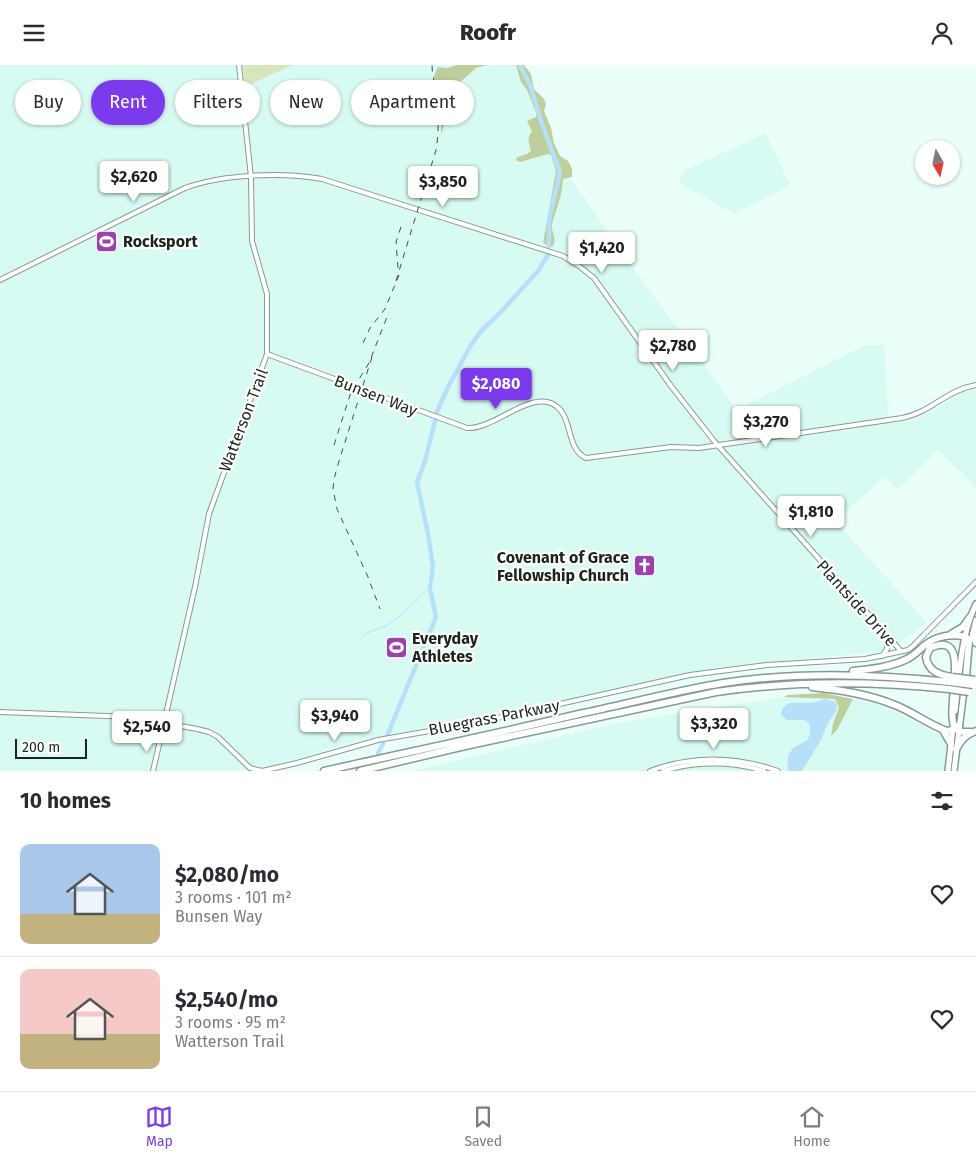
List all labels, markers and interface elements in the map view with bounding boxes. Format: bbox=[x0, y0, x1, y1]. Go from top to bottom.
icon: menu bbox=[20, 19, 48, 47]
text: Roofr bbox=[460, 19, 516, 46]
icon: person bbox=[928, 19, 956, 47]
chip: Buy bbox=[15, 80, 81, 125]
chip: Rent bbox=[91, 80, 165, 125]
chip: Filters bbox=[175, 80, 260, 125]
chip: New bbox=[270, 80, 341, 125]
chip: Apartment bbox=[351, 80, 474, 125]
north arrow bbox=[915, 140, 960, 185]
map controls bbox=[915, 140, 960, 185]
pin: $2,620 bbox=[93, 161, 175, 203]
pin: $3,850 bbox=[402, 165, 484, 208]
text: $2,620 bbox=[110, 167, 158, 186]
text: $3,850 bbox=[419, 172, 467, 191]
sports icon: Rocksport bbox=[95, 229, 119, 253]
pin: $1,420 bbox=[561, 231, 643, 274]
place label: Rocksport bbox=[123, 232, 198, 251]
text: $1,420 bbox=[579, 238, 625, 257]
pin: $2,780 bbox=[632, 329, 714, 372]
text: $2,780 bbox=[650, 336, 696, 355]
street label: Watterson Trail bbox=[215, 366, 272, 475]
pin: $2,080 bbox=[455, 367, 537, 410]
street label: Bunsen Way bbox=[332, 371, 420, 420]
text: $2,080 bbox=[472, 374, 520, 393]
pin: $3,270 bbox=[725, 405, 807, 448]
text: $3,270 bbox=[743, 412, 789, 431]
pin: $1,810 bbox=[770, 495, 852, 538]
text: $1,810 bbox=[788, 502, 834, 521]
place label: Covenant of Grace Fellowship Church bbox=[497, 548, 629, 585]
church icon: Covenant of Grace Fellowship Church bbox=[633, 554, 657, 578]
street label: Plantside Drive bbox=[813, 556, 900, 650]
place label: Everyday Athletes bbox=[411, 629, 479, 666]
sports icon: Everyday Athletes bbox=[384, 635, 408, 659]
street label: Bluegrass Parkway bbox=[427, 695, 561, 740]
pin: $3,940 bbox=[294, 699, 376, 742]
text: $3,940 bbox=[311, 706, 359, 725]
pin: $3,320 bbox=[673, 707, 755, 750]
pin: $2,540 bbox=[106, 711, 188, 753]
text: $3,320 bbox=[691, 714, 738, 733]
text: $2,540 bbox=[123, 717, 171, 736]
scale bar bbox=[15, 736, 88, 759]
text: 200 m bbox=[22, 739, 60, 756]
icon: filters bbox=[928, 787, 956, 815]
text: 10 homes bbox=[20, 788, 111, 814]
text: $2,080/mo bbox=[175, 862, 279, 888]
icon: home bbox=[60, 864, 120, 924]
icon: heart bbox=[928, 880, 956, 908]
text: 3 rooms · 101 m² bbox=[175, 888, 292, 907]
text: Bunsen Way bbox=[175, 907, 262, 926]
text: $2,540/mo bbox=[175, 987, 278, 1013]
icon: home bbox=[60, 989, 120, 1049]
icon: heart bbox=[928, 1005, 956, 1033]
text: 3 rooms · 95 m² bbox=[175, 1013, 286, 1032]
text: Watterson Trail bbox=[175, 1032, 284, 1051]
tab: Map bbox=[145, 1103, 173, 1150]
tab: Saved bbox=[464, 1103, 502, 1150]
tab: Home bbox=[793, 1103, 831, 1150]

